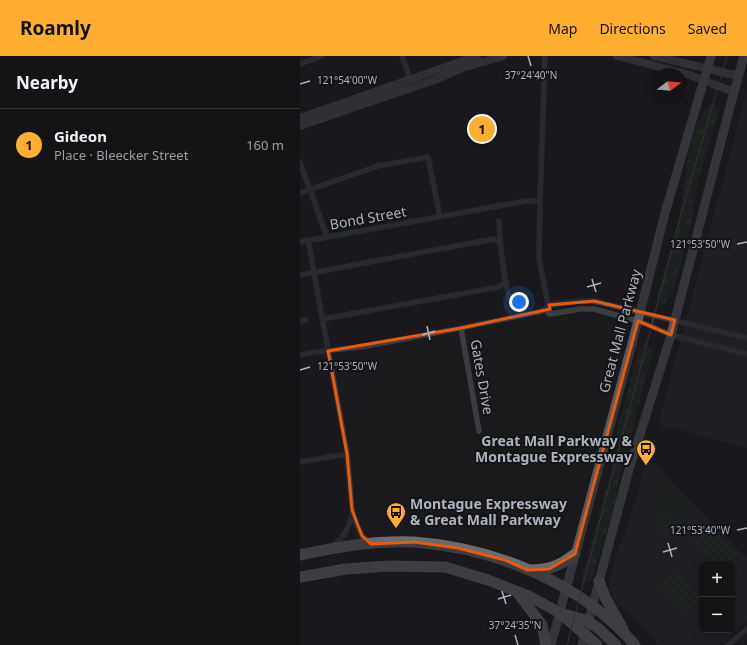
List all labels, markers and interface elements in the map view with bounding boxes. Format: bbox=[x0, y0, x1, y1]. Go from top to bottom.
text: Roamly bbox=[20, 15, 91, 41]
text: Map bbox=[548, 19, 577, 38]
text: Directions bbox=[599, 19, 666, 38]
text: Saved bbox=[688, 19, 727, 38]
text: 37°24'40"N bbox=[505, 68, 557, 82]
north arrow bbox=[651, 68, 687, 104]
text: Nearby bbox=[16, 71, 78, 94]
text: 121°54'00"W bbox=[317, 73, 378, 87]
pin: 1 bbox=[469, 114, 495, 144]
text: Gideon bbox=[54, 126, 107, 146]
text: 1 bbox=[25, 136, 33, 154]
text: 160 m bbox=[246, 136, 284, 154]
text: Place · Bleecker Street bbox=[54, 146, 188, 164]
street label: Bond Street bbox=[328, 201, 408, 234]
text: 121°53'50"W bbox=[670, 237, 731, 251]
street label: Great Mall Parkway bbox=[594, 266, 645, 395]
your location bbox=[509, 292, 529, 312]
street label: Gates Drive bbox=[467, 338, 498, 416]
text: 121°53'50"W bbox=[317, 359, 378, 373]
place label: Great Mall Parkway & Montague Expressway bbox=[475, 431, 632, 466]
bus stop icon: Great Mall Parkway & Montague Expressway bbox=[635, 438, 657, 466]
place label: Montague Expressway & Great Mall Parkway bbox=[410, 494, 567, 529]
bus stop icon: Montague Expressway & Great Mall Parkway bbox=[385, 501, 407, 529]
text: 121°53'40"W bbox=[670, 523, 731, 537]
map controls bbox=[699, 561, 735, 633]
button: + bbox=[699, 561, 735, 597]
button: − bbox=[699, 597, 735, 633]
text: 37°24'35"N bbox=[489, 618, 541, 632]

